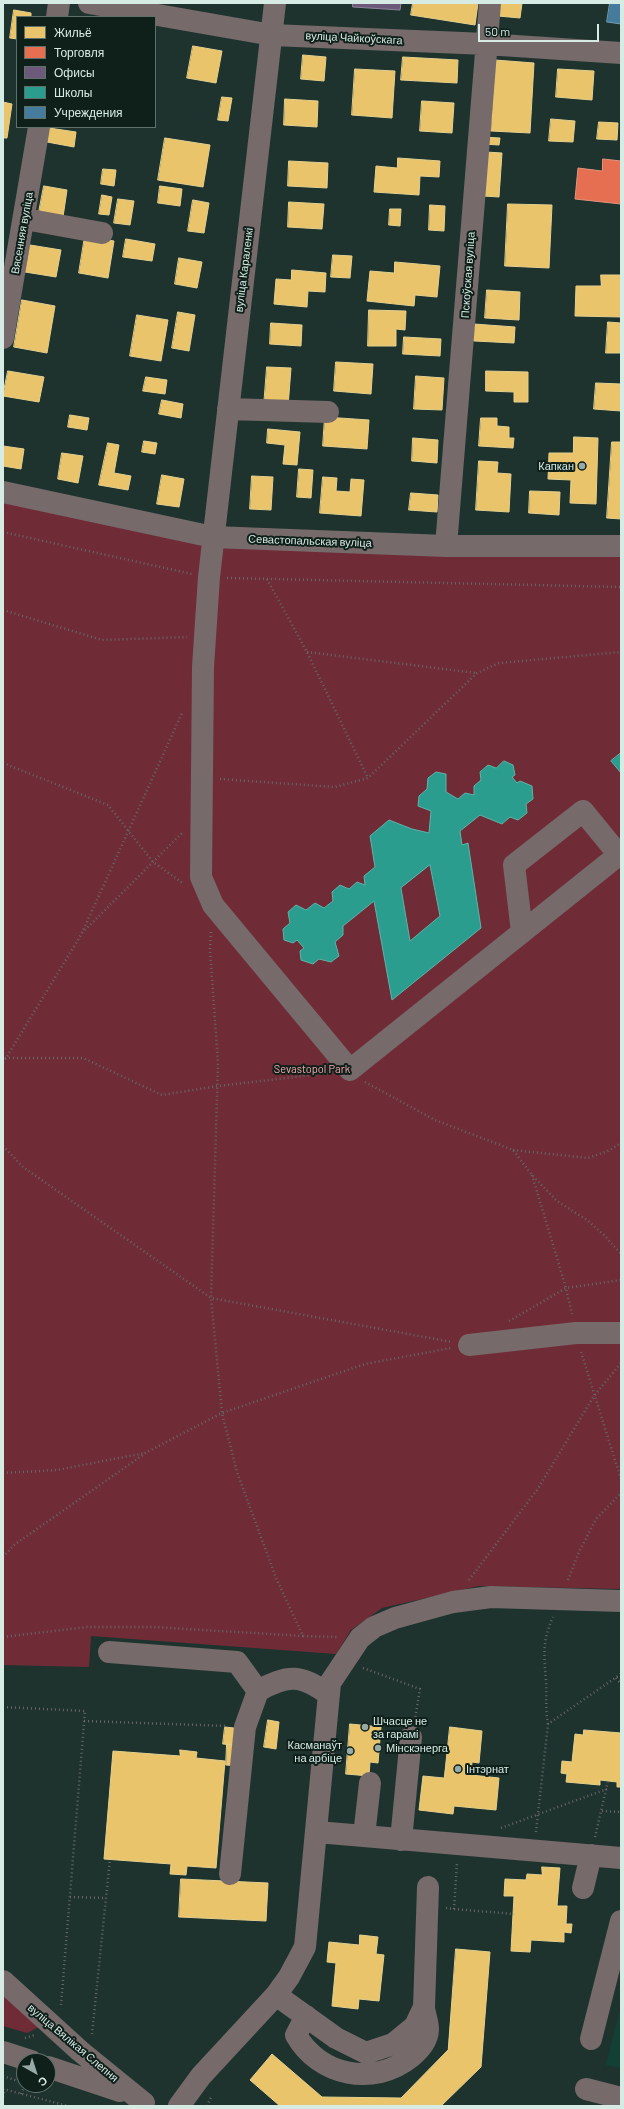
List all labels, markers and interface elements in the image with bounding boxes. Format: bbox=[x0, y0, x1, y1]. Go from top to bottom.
legend bbox=[16, 16, 156, 128]
scale bar bbox=[480, 16, 601, 42]
text: 50 m bbox=[485, 24, 510, 38]
text: Жильё bbox=[54, 25, 92, 39]
street label: вуліца Чайкоўскага bbox=[305, 29, 403, 47]
text: Торговля bbox=[54, 45, 104, 59]
text: Офисы bbox=[54, 65, 95, 79]
text: Школы bbox=[54, 85, 92, 99]
text: Учреждения bbox=[54, 105, 123, 119]
street label: Вясенняя вуліца bbox=[8, 191, 36, 275]
street label: вуліца Караленкі bbox=[232, 227, 256, 313]
street label: Пскоўская вуліца bbox=[458, 231, 478, 319]
place label: Капкан bbox=[538, 459, 574, 473]
marker: Капкан bbox=[577, 461, 587, 471]
street label: Севастопальская вуліца bbox=[248, 532, 372, 550]
park label: Sevastopol Park bbox=[274, 1062, 350, 1076]
place label: Шчасце не за гарамі bbox=[373, 1714, 427, 1740]
marker: Шчасце не за гарамі bbox=[360, 1722, 370, 1732]
place label: Касманаўт на арбіце bbox=[288, 1738, 342, 1764]
place label: Мінскэнерга bbox=[386, 1741, 448, 1755]
marker: Мінскэнерга bbox=[373, 1743, 383, 1753]
marker: Касманаўт на арбіце bbox=[345, 1746, 355, 1756]
place label: Інтэрнат bbox=[466, 1762, 509, 1776]
marker: Інтэрнат bbox=[453, 1764, 463, 1774]
street label: вуліца Вялікая Слепня bbox=[25, 2001, 121, 2085]
north arrow bbox=[16, 2053, 56, 2093]

